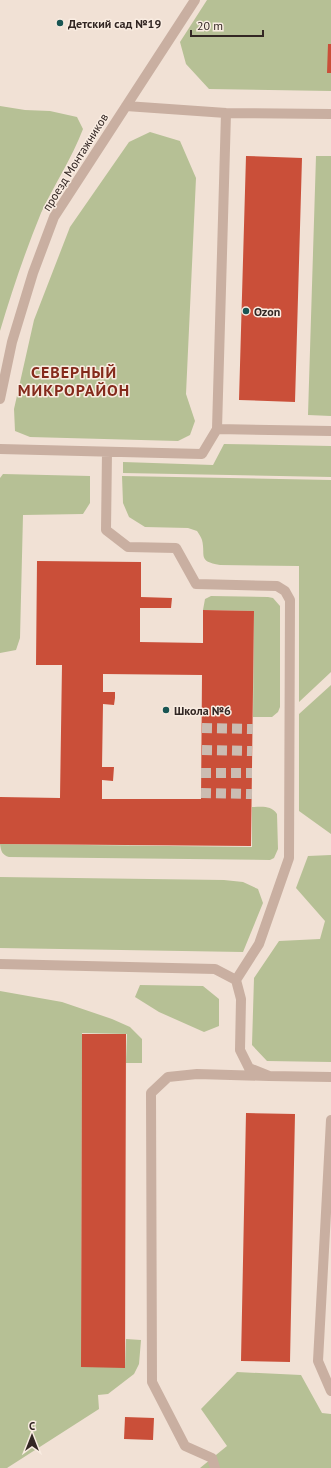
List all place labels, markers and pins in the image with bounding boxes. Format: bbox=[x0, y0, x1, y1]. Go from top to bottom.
place label: Детский сад №19 bbox=[68, 16, 161, 31]
marker: Детский сад №19 bbox=[55, 18, 65, 28]
place label: Ozon bbox=[254, 304, 280, 319]
marker: Ozon bbox=[241, 306, 251, 316]
place label: Школа №6 bbox=[174, 703, 231, 718]
marker: Школа №6 bbox=[161, 705, 171, 715]

